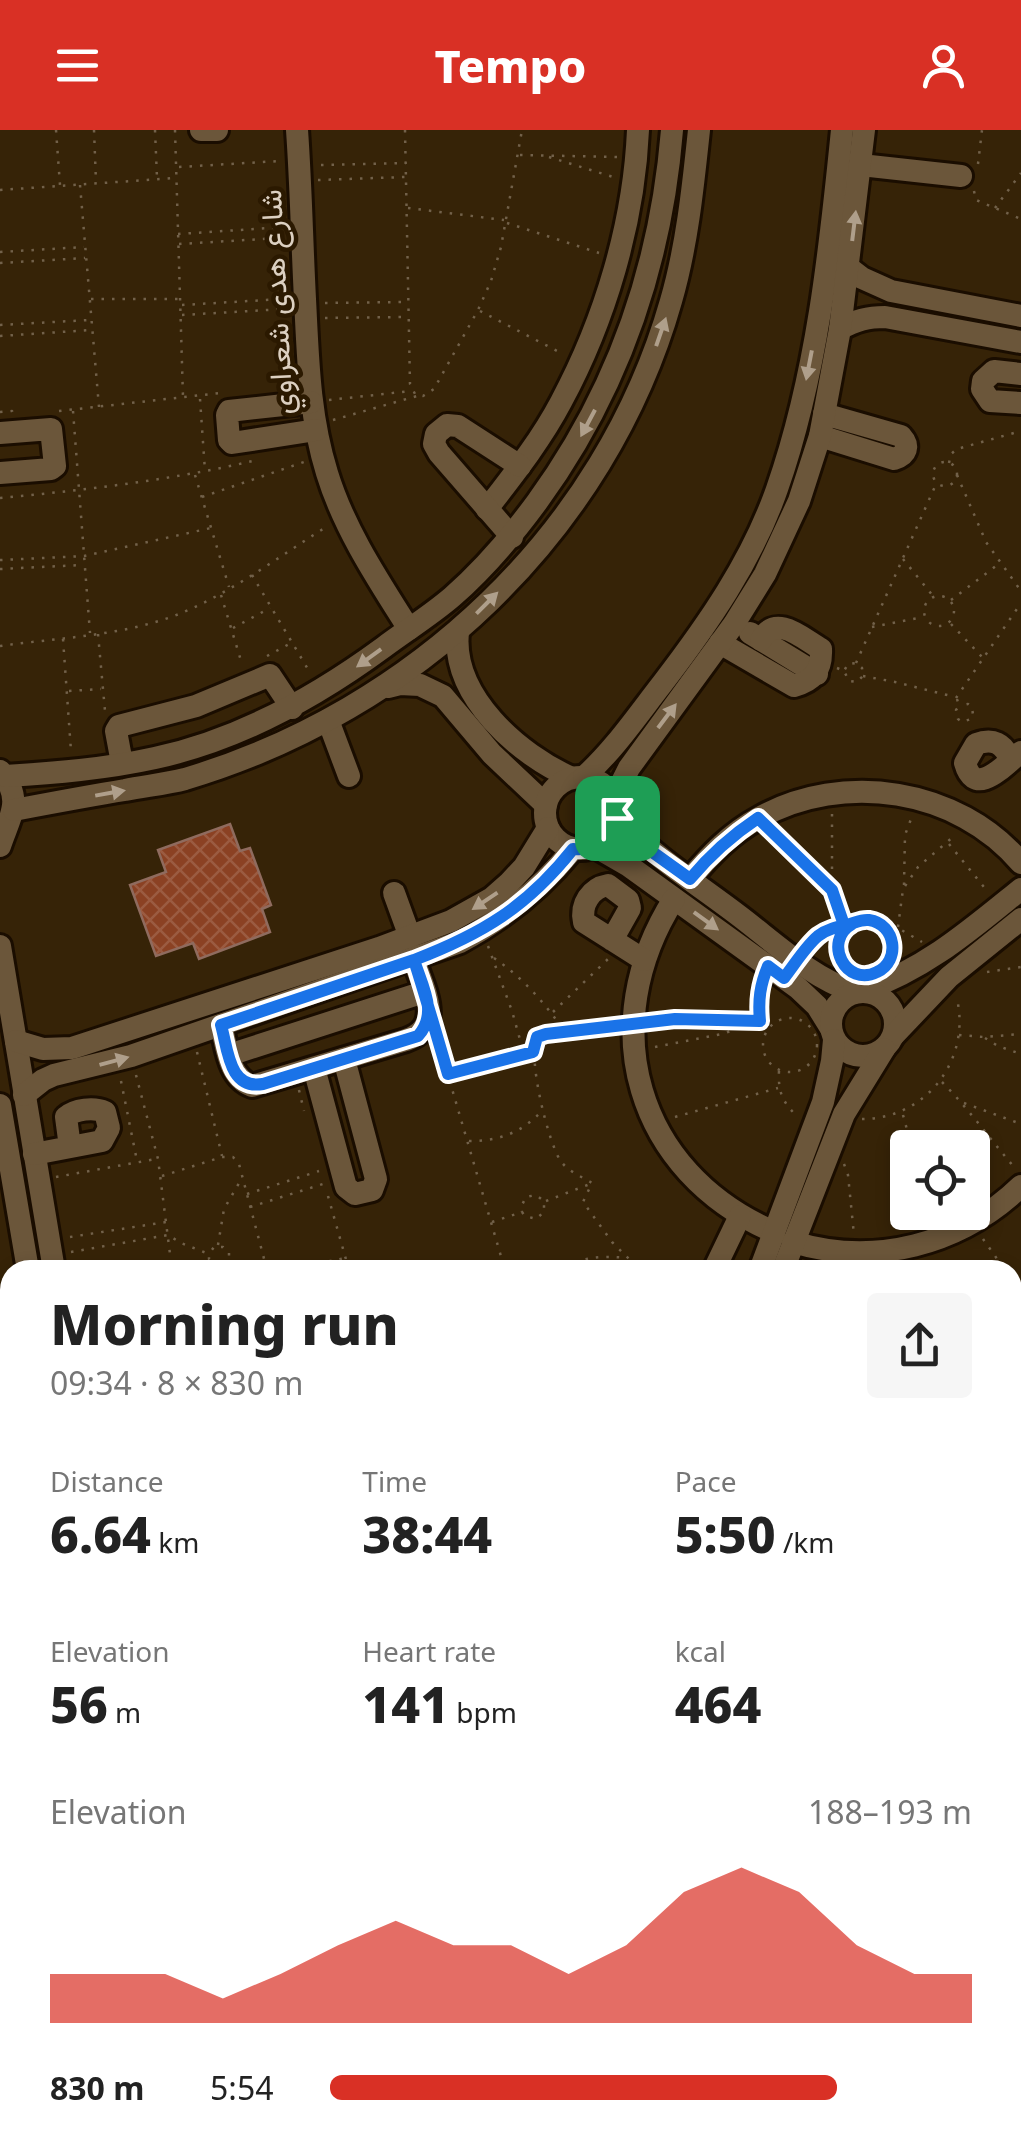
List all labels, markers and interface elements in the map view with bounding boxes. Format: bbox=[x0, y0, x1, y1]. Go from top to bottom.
text: Tempo bbox=[435, 35, 586, 96]
icon: menu bbox=[50, 38, 105, 93]
icon: person bbox=[916, 38, 971, 93]
street label: شارع هدى شعراوي bbox=[249, 188, 307, 416]
one-way arrow bbox=[846, 209, 862, 241]
one-way arrow bbox=[654, 317, 669, 347]
one-way arrow bbox=[801, 350, 816, 381]
one-way arrow bbox=[580, 409, 597, 438]
one-way arrow bbox=[475, 592, 499, 615]
one-way arrow bbox=[356, 648, 382, 667]
one-way arrow bbox=[656, 703, 676, 729]
pin bbox=[575, 776, 660, 861]
one-way arrow bbox=[94, 784, 125, 800]
icon: arrive bbox=[590, 791, 645, 846]
one-way arrow bbox=[472, 891, 499, 909]
one-way arrow bbox=[692, 911, 719, 931]
one-way arrow bbox=[98, 1052, 129, 1068]
map controls bbox=[890, 1130, 990, 1230]
button: locate bbox=[890, 1130, 990, 1230]
text: Morning run bbox=[50, 1286, 399, 1361]
button: share bbox=[867, 1293, 972, 1398]
text: 09:34 · 8 × 830 m bbox=[50, 1361, 303, 1404]
text: Distance bbox=[50, 1462, 163, 1500]
text: Time bbox=[362, 1462, 427, 1500]
text: Pace bbox=[675, 1462, 737, 1500]
text: 6.64 bbox=[50, 1500, 151, 1568]
text: 38:44 bbox=[362, 1500, 492, 1568]
text: 5:50 bbox=[675, 1500, 776, 1568]
text: km bbox=[151, 1523, 199, 1561]
text: /km bbox=[776, 1523, 834, 1561]
text: Elevation bbox=[50, 1632, 170, 1670]
text: Heart rate bbox=[362, 1632, 496, 1670]
text: kcal bbox=[675, 1632, 726, 1670]
text: 56 bbox=[50, 1670, 108, 1738]
text: 141 bbox=[362, 1670, 449, 1738]
text: 464 bbox=[675, 1670, 761, 1738]
text: m bbox=[108, 1693, 141, 1731]
text: bpm bbox=[449, 1693, 517, 1731]
text: Elevation bbox=[50, 1790, 187, 1833]
text: 188–193 m bbox=[808, 1790, 972, 1833]
text: 830 m bbox=[50, 2066, 144, 2109]
text: 5:54 bbox=[210, 2066, 274, 2109]

